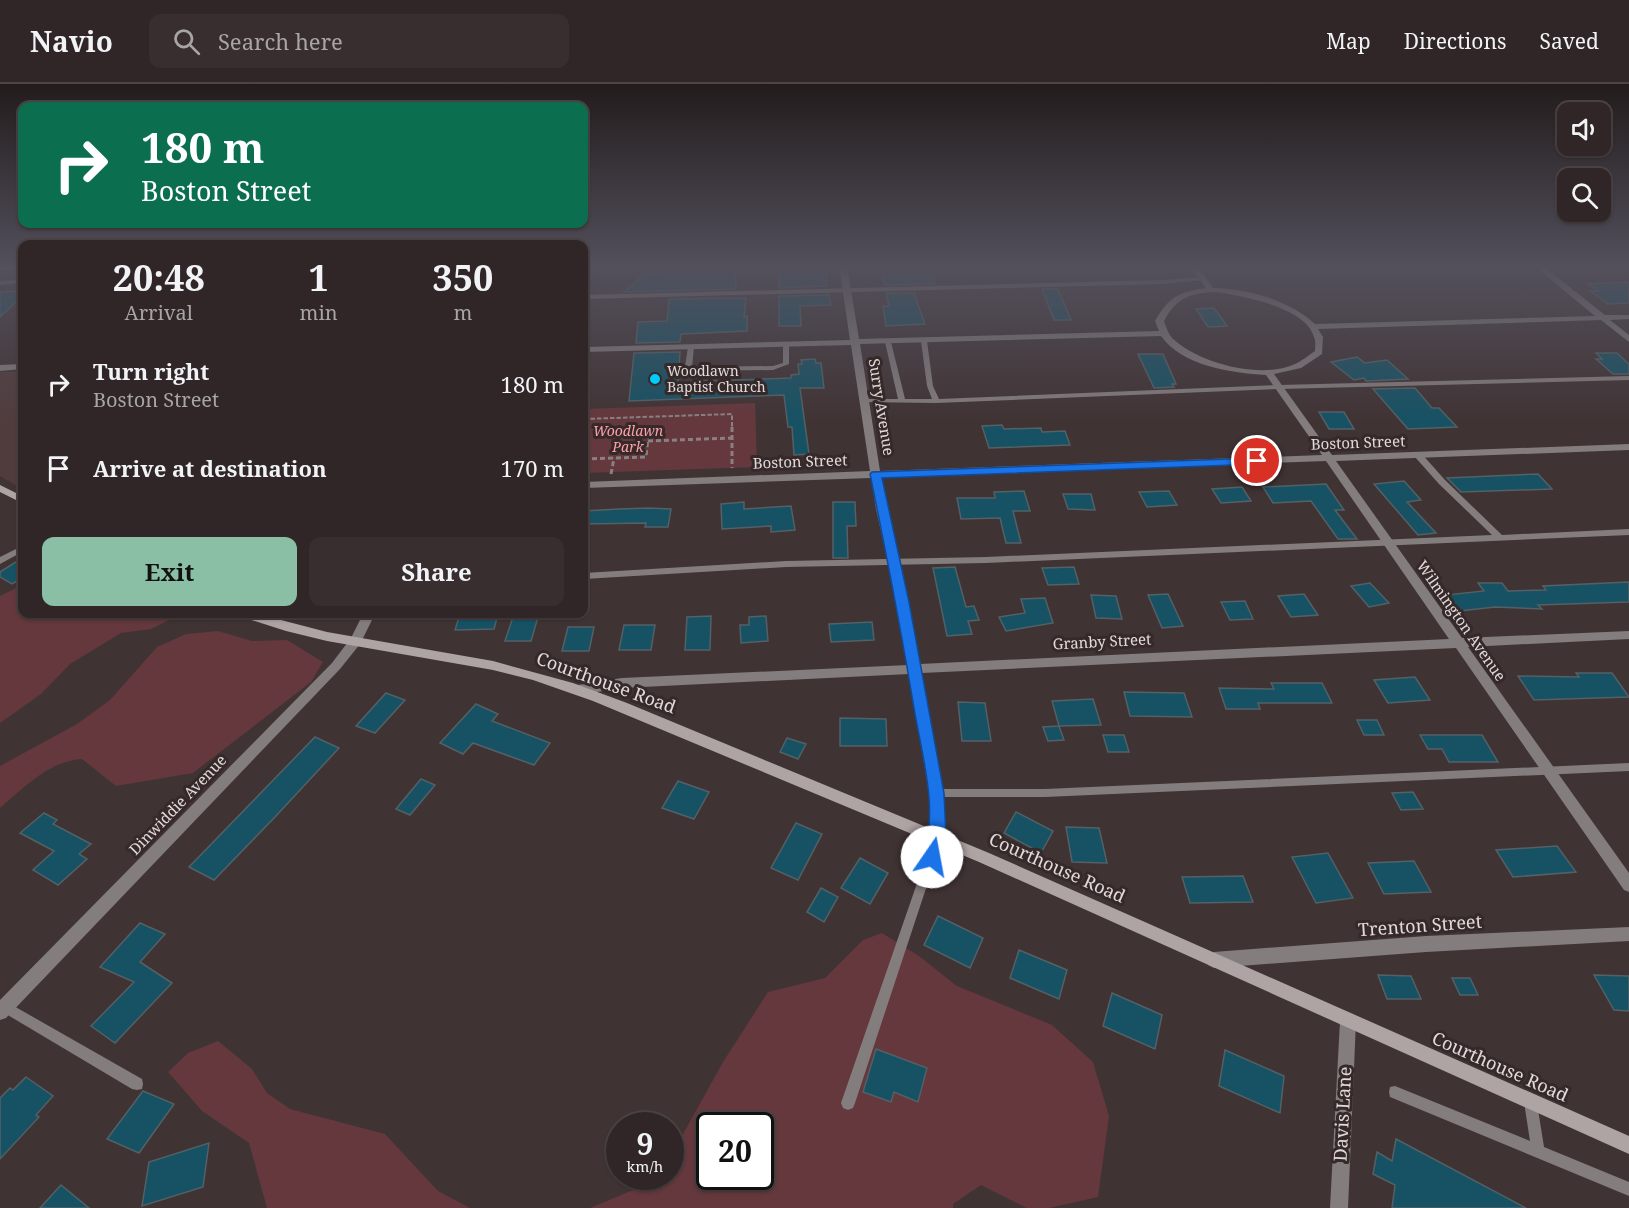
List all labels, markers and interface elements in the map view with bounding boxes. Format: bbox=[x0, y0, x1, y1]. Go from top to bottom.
search box bbox=[149, 14, 569, 68]
text: Navio bbox=[30, 22, 113, 60]
icon: search bbox=[170, 25, 203, 58]
text: Search here bbox=[218, 26, 343, 56]
text: Map bbox=[1326, 27, 1371, 55]
text: Directions bbox=[1404, 27, 1506, 55]
text: Saved bbox=[1539, 27, 1599, 55]
map controls bbox=[1557, 102, 1611, 222]
button: sound bbox=[1557, 102, 1611, 156]
text: 180 m bbox=[141, 118, 265, 175]
icon: right bbox=[42, 126, 120, 204]
button: search bbox=[1557, 168, 1611, 222]
text: Boston Street bbox=[141, 172, 311, 209]
text: 20:48 bbox=[113, 253, 205, 302]
text: 1 bbox=[308, 253, 329, 302]
text: 350 bbox=[432, 253, 493, 302]
text: Arrival bbox=[125, 299, 193, 326]
text: min bbox=[300, 299, 338, 326]
text: m bbox=[453, 299, 472, 326]
text: Turn right bbox=[93, 356, 209, 386]
street label: Surry Avenue bbox=[864, 357, 900, 457]
place label: Woodlawn Baptist Church bbox=[667, 361, 766, 396]
icon: right bbox=[42, 368, 75, 401]
text: 180 m bbox=[501, 369, 564, 399]
marker: Woodlawn Baptist Church bbox=[648, 372, 662, 386]
text: Boston Street bbox=[93, 386, 219, 413]
park label: Woodlawn Park bbox=[593, 421, 664, 456]
street label: Boston Street bbox=[1310, 430, 1406, 454]
pin bbox=[1231, 435, 1282, 486]
icon: arrive bbox=[1240, 444, 1273, 477]
street label: Boston Street bbox=[752, 449, 848, 473]
icon: arrive bbox=[42, 452, 75, 485]
text: Arrive at destination bbox=[93, 453, 327, 483]
text: 170 m bbox=[501, 453, 564, 483]
button: Exit bbox=[42, 537, 297, 606]
button: Share bbox=[309, 537, 564, 606]
street label: Wilmington Avenue bbox=[1413, 556, 1511, 685]
street label: Granby Street bbox=[1052, 628, 1152, 654]
street label: Courthouse Road bbox=[533, 646, 679, 718]
street label: Dinwiddie Avenue bbox=[124, 750, 230, 859]
position arrow bbox=[900, 825, 964, 889]
street label: Courthouse Road bbox=[985, 826, 1129, 908]
street label: Trenton Street bbox=[1357, 909, 1483, 941]
street label: Courthouse Road bbox=[1428, 1025, 1572, 1107]
street label: Davis Lane bbox=[1328, 1066, 1356, 1162]
speed limit sign: 20 bbox=[696, 1112, 774, 1190]
text: 9 bbox=[637, 1123, 653, 1164]
text: km/h bbox=[627, 1156, 663, 1176]

